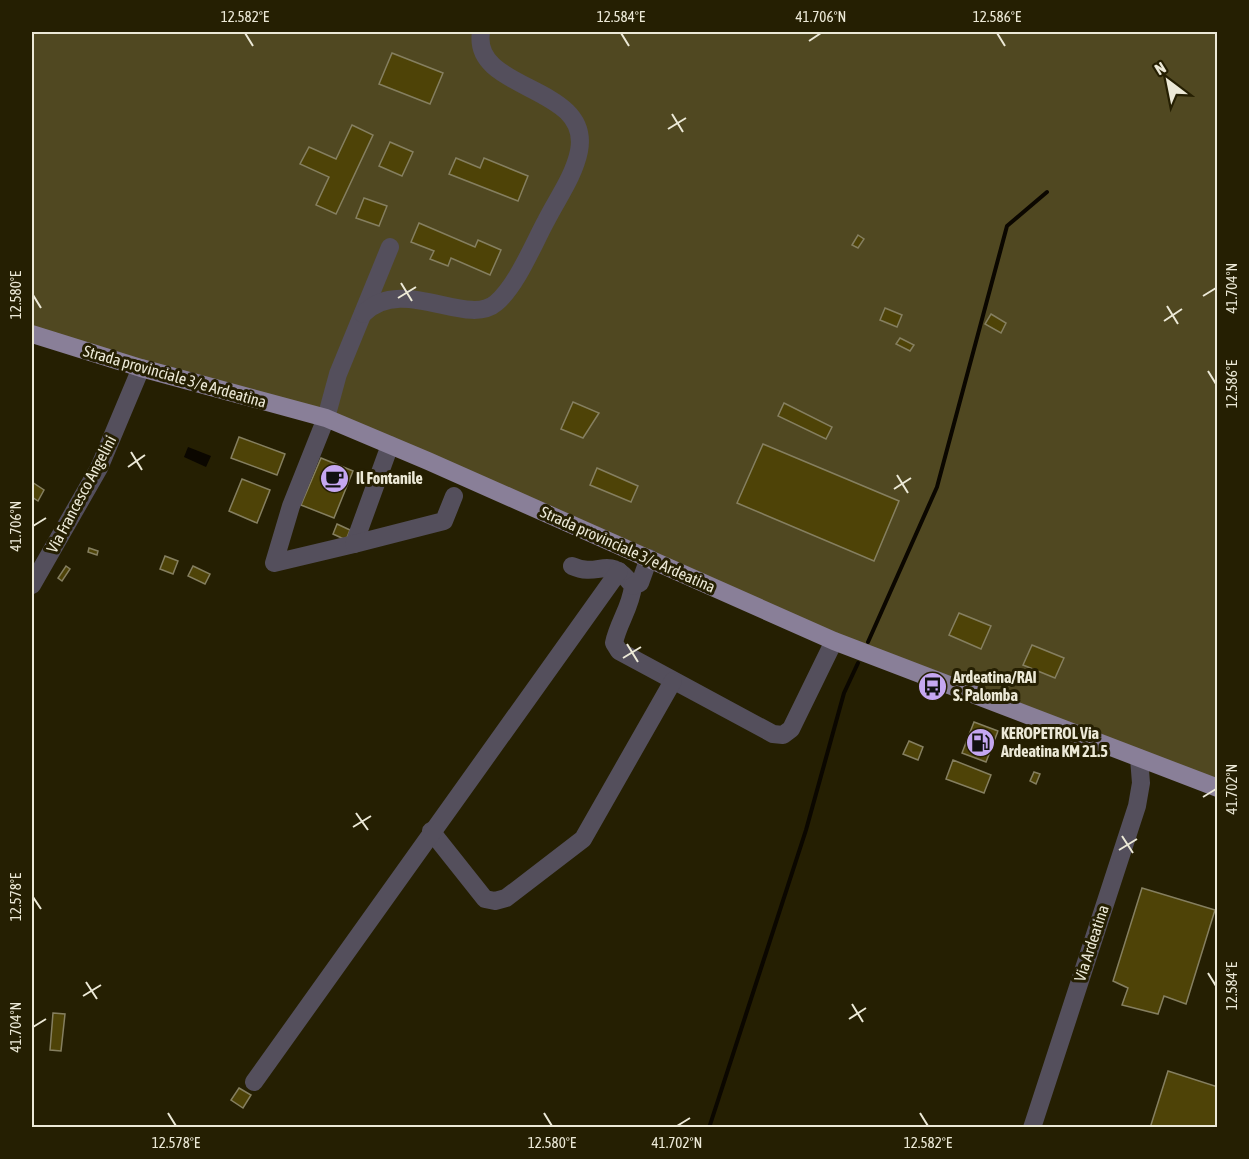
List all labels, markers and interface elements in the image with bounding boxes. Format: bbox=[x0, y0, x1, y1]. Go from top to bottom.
text: 12.582°E bbox=[221, 8, 270, 25]
text: 12.584°E bbox=[597, 8, 646, 25]
text: 41.706°N bbox=[796, 8, 846, 25]
text: 12.586°E bbox=[973, 8, 1022, 25]
north arrow bbox=[1138, 51, 1198, 111]
text: N bbox=[1151, 58, 1169, 78]
text: 41.704°N bbox=[1223, 263, 1240, 313]
text: 12.580°E bbox=[7, 270, 24, 319]
street label: Strada provinciale 3/e Ardeatina bbox=[81, 341, 269, 412]
text: 12.586°E bbox=[1223, 359, 1240, 408]
street label: Via Francesco Angelini bbox=[43, 432, 120, 556]
cafe icon: Il Fontanile bbox=[319, 462, 351, 494]
place label: Il Fontanile bbox=[356, 469, 423, 487]
text: 41.706°N bbox=[7, 501, 24, 551]
street label: Strada provinciale 3/e Ardeatina bbox=[537, 502, 718, 597]
place label: Ardeatina/RAI S. Palomba bbox=[952, 668, 1037, 704]
bus stop icon: Ardeatina/RAI S. Palomba bbox=[916, 670, 948, 702]
place label: KEROPETROL Via Ardeatina KM 21.5 bbox=[1000, 724, 1108, 760]
fuel station icon: KEROPETROL Via Ardeatina KM 21.5 bbox=[964, 726, 996, 758]
text: 41.702°N bbox=[1223, 764, 1240, 814]
text: 12.578°E bbox=[7, 872, 24, 921]
street label: Via Ardeatina bbox=[1070, 902, 1112, 984]
text: 12.584°E bbox=[1223, 961, 1240, 1010]
text: 41.704°N bbox=[7, 1002, 24, 1052]
text: 12.578°E bbox=[152, 1134, 201, 1151]
text: 12.580°E bbox=[528, 1134, 577, 1151]
text: 41.702°N bbox=[652, 1134, 702, 1151]
text: 12.582°E bbox=[904, 1134, 953, 1151]

